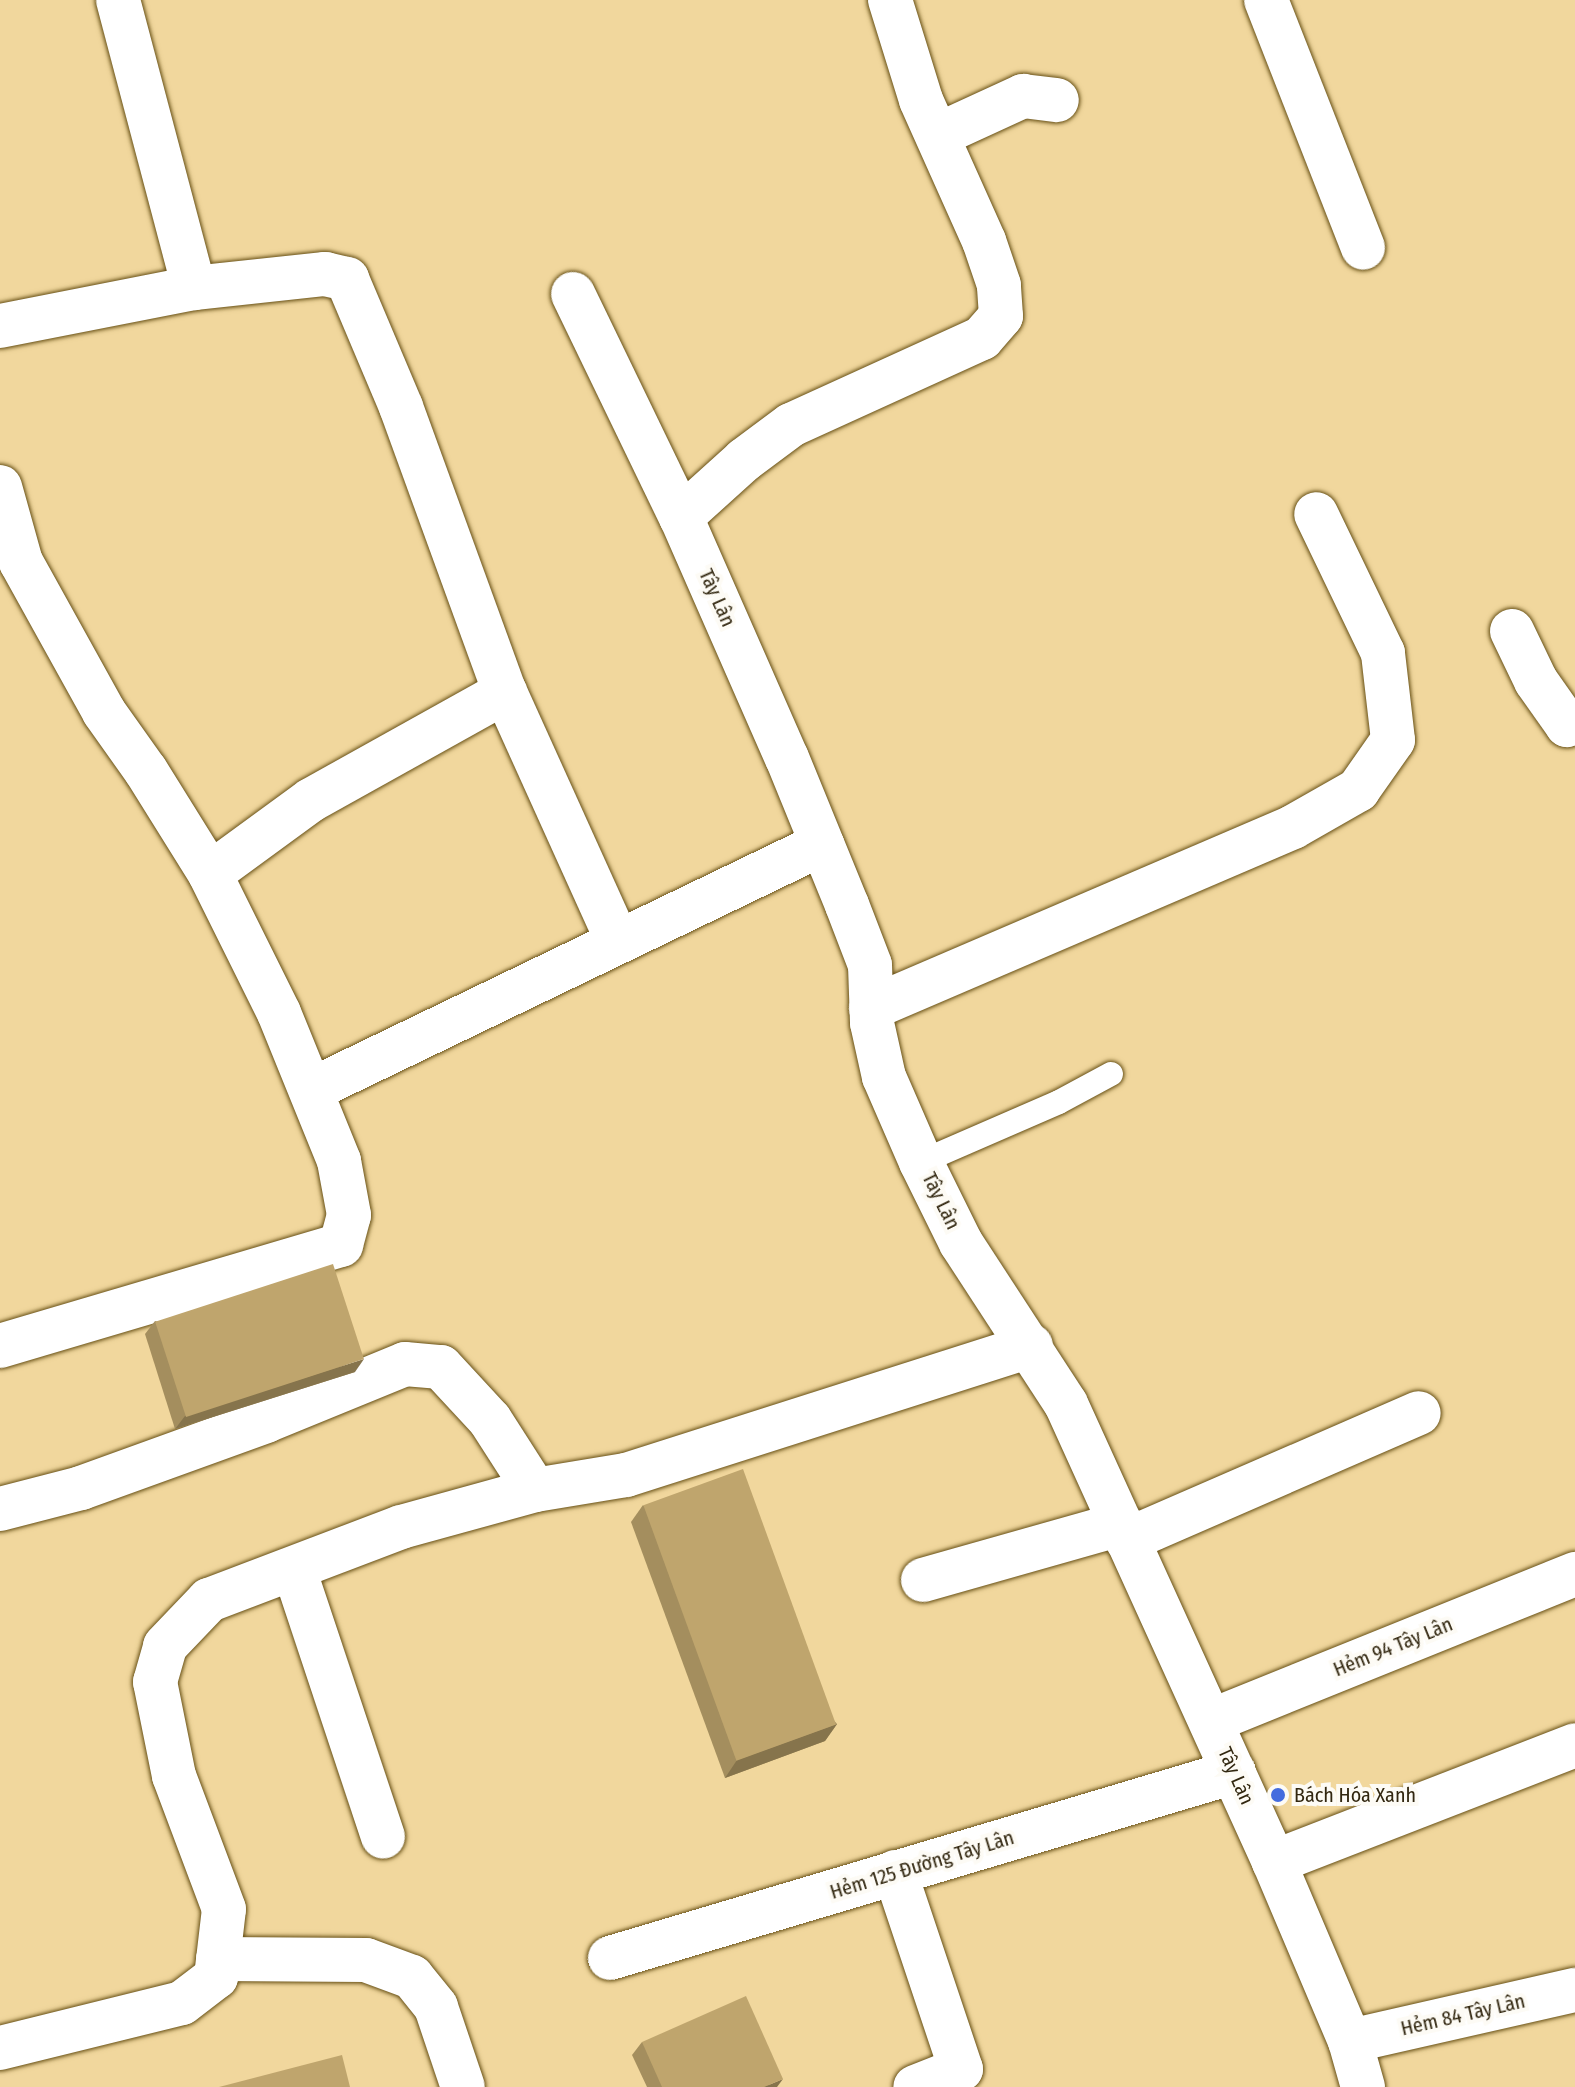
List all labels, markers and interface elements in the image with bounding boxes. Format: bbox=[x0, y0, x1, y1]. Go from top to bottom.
street label: Tây Lân bbox=[694, 566, 740, 630]
street label: Tây Lân bbox=[917, 1169, 965, 1233]
street label: Hẻm 94 Tây Lân bbox=[1330, 1612, 1456, 1682]
street label: Tây Lân bbox=[1213, 1744, 1259, 1808]
place label: Bách Hóa Xanh bbox=[1294, 1783, 1416, 1807]
marker: Bách Hóa Xanh bbox=[1269, 1786, 1287, 1804]
street label: Hẻm 125 Đường Tây Lân bbox=[827, 1826, 1017, 1904]
street label: Hẻm 84 Tây Lân bbox=[1398, 1989, 1528, 2041]

